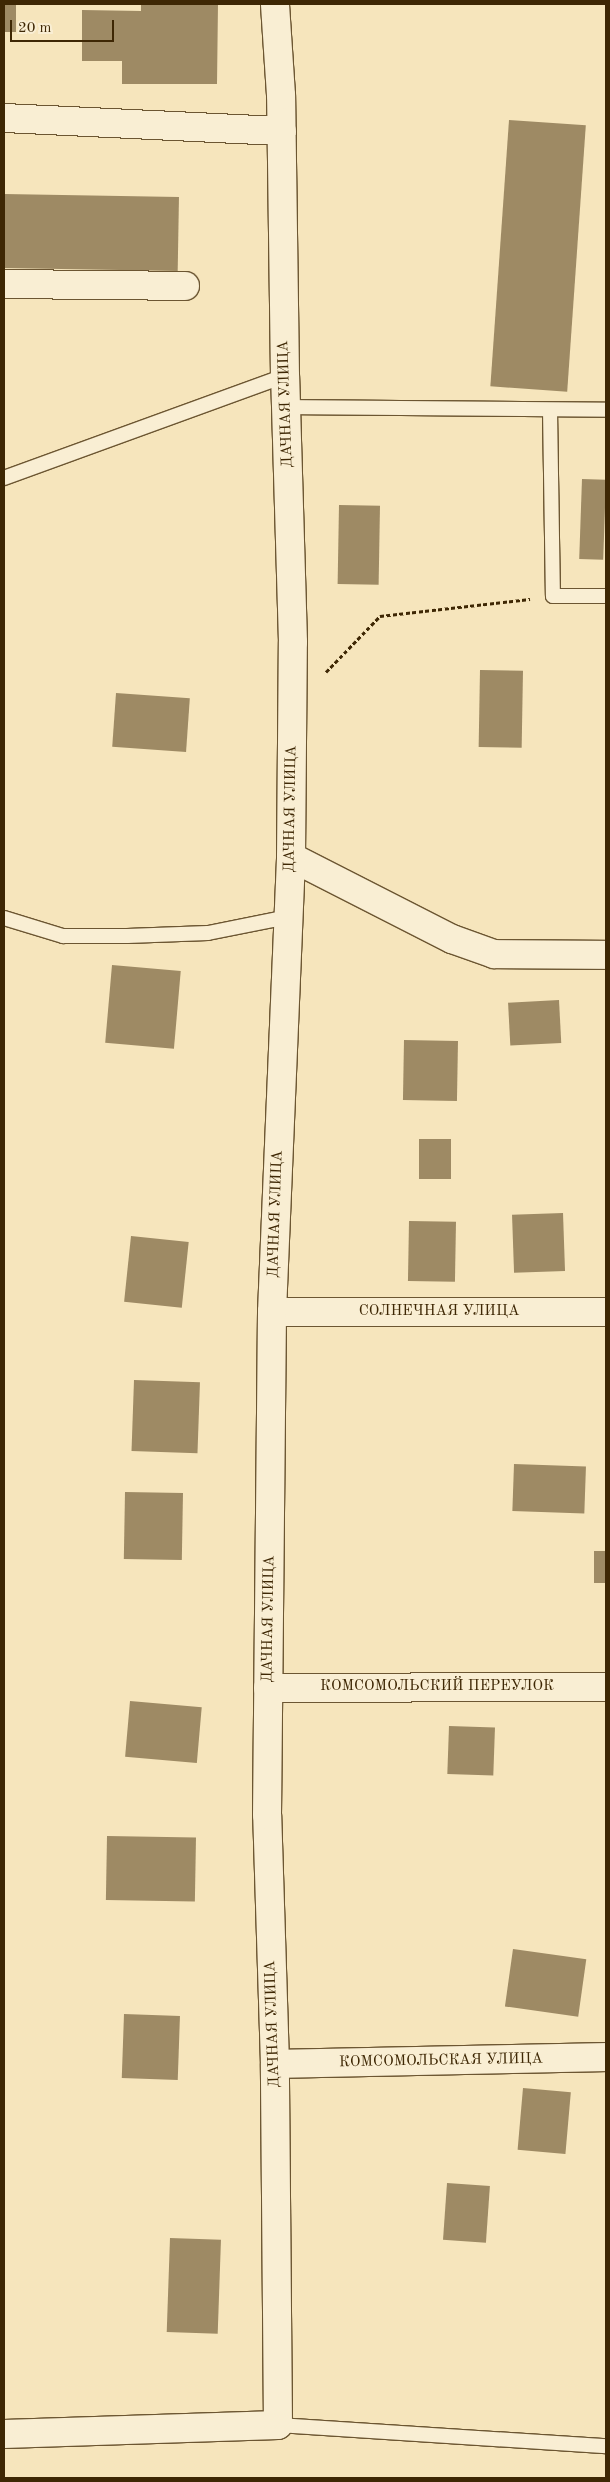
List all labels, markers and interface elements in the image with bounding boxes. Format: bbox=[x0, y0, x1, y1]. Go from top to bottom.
scale bar bbox=[12, 10, 116, 42]
text: 20 m bbox=[18, 21, 52, 36]
street label: ДАЧНАЯ УЛИЦА bbox=[275, 340, 297, 468]
street label: ДАЧНАЯ УЛИЦА bbox=[281, 745, 301, 873]
street label: ДАЧНАЯ УЛИЦА bbox=[265, 1150, 287, 1278]
street label: СОЛНЕЧНАЯ УЛИЦА bbox=[359, 1303, 519, 1321]
street label: ДАЧНАЯ УЛИЦА bbox=[259, 1555, 279, 1683]
street label: КОМСОМОЛЬСКИЙ ПЕРЕУЛОК bbox=[320, 1678, 554, 1696]
street label: ДАЧНАЯ УЛИЦА bbox=[262, 1960, 284, 2088]
street label: КОМСОМОЛЬСКАЯ УЛИЦА bbox=[339, 2050, 543, 2072]

